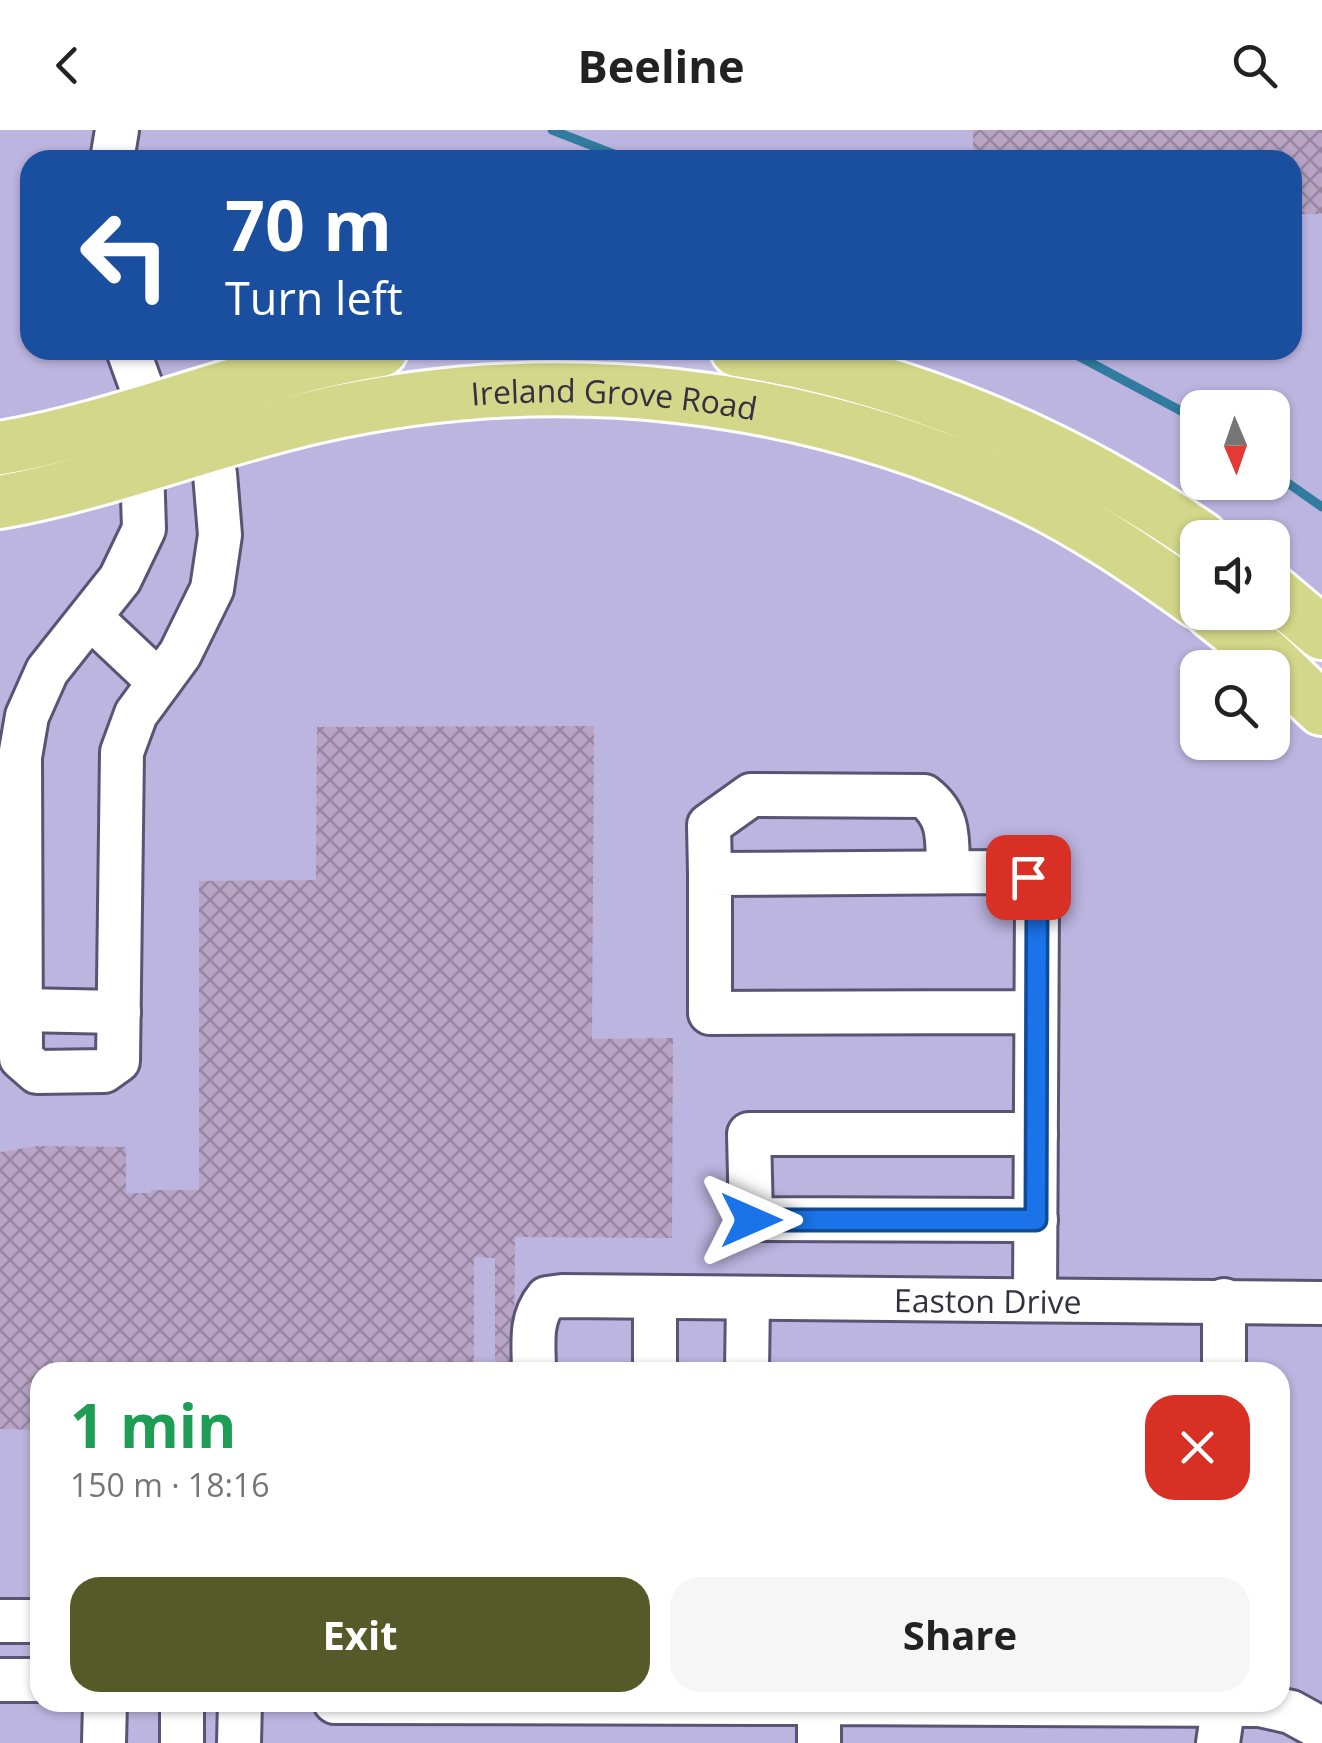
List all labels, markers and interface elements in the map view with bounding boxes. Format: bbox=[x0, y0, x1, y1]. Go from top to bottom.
text: Beeline bbox=[577, 35, 745, 96]
icon: back bbox=[40, 38, 95, 93]
icon: search bbox=[1227, 38, 1282, 93]
text: 70 m bbox=[225, 176, 392, 272]
icon: left bbox=[60, 190, 190, 320]
text: Turn left bbox=[225, 267, 403, 328]
street label: Ireland Grove Road bbox=[469, 368, 761, 429]
north arrow bbox=[1180, 390, 1290, 500]
map controls bbox=[1180, 390, 1290, 760]
button: sound bbox=[1180, 520, 1290, 630]
button: search bbox=[1180, 650, 1290, 760]
pin bbox=[986, 835, 1071, 920]
icon: arrive bbox=[1001, 850, 1056, 905]
position arrow bbox=[699, 1168, 803, 1272]
street label: Easton Drive bbox=[894, 1278, 1082, 1322]
text: 1 min bbox=[70, 1384, 237, 1466]
button: close bbox=[1145, 1395, 1250, 1500]
text: 150 m · 18:16 bbox=[70, 1463, 269, 1506]
button: Exit bbox=[70, 1577, 650, 1692]
button: Share bbox=[670, 1577, 1250, 1692]

